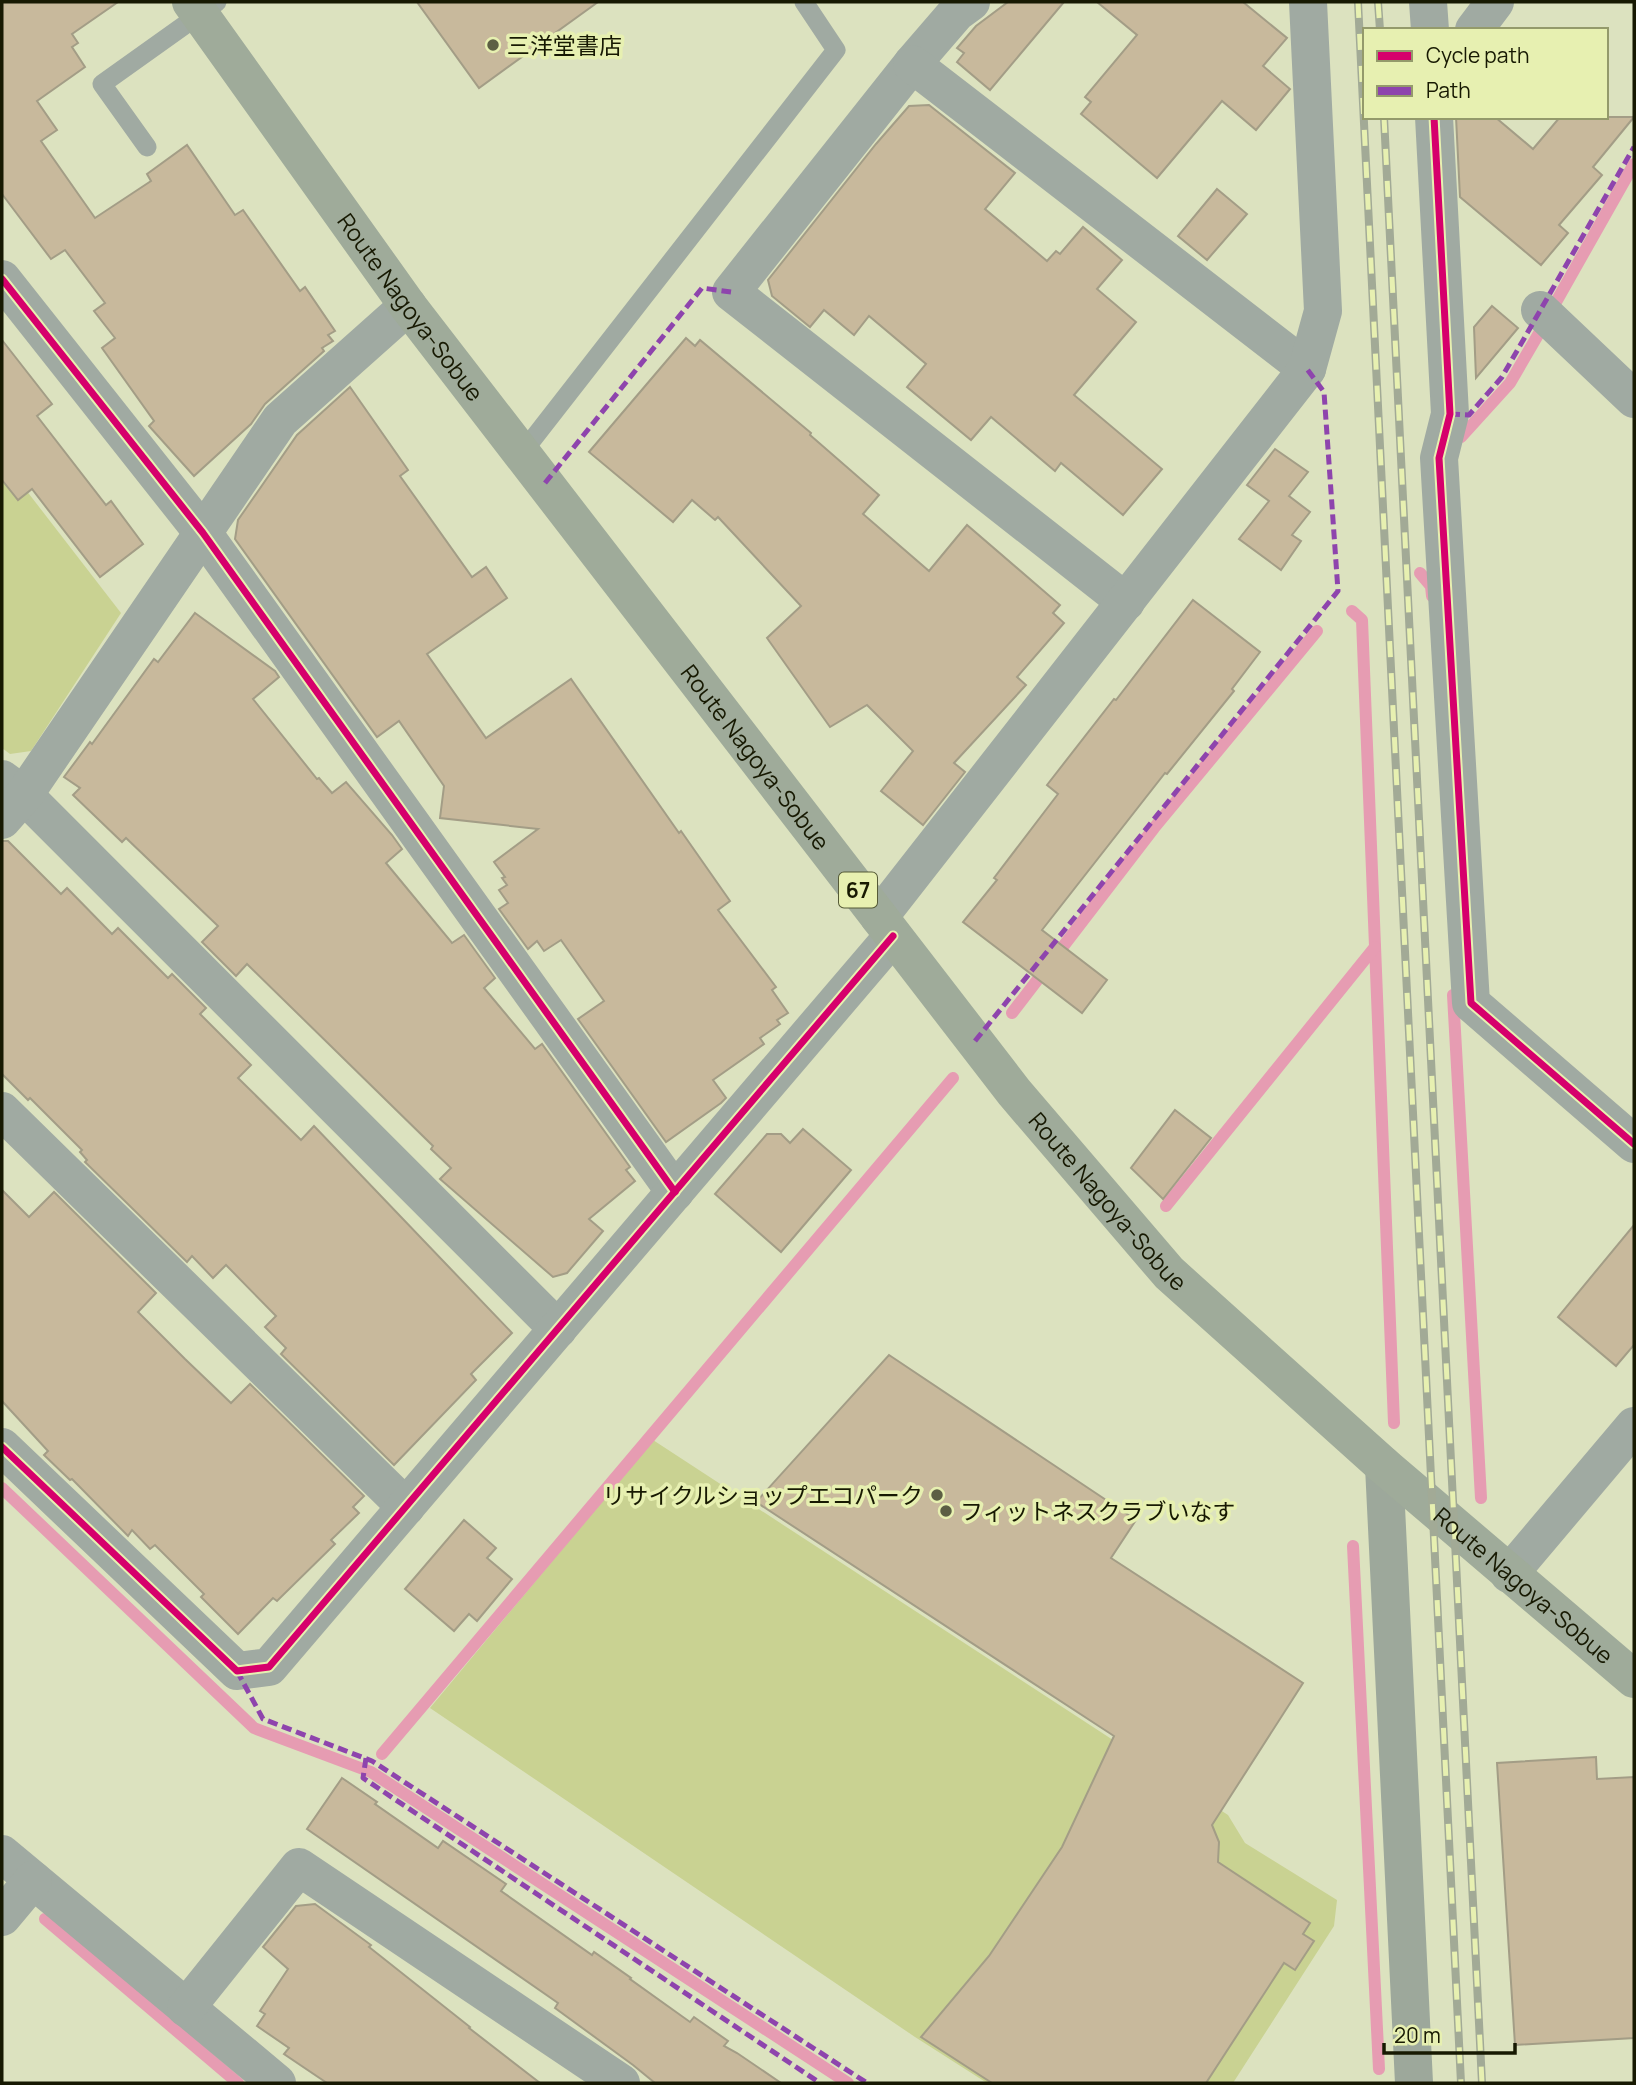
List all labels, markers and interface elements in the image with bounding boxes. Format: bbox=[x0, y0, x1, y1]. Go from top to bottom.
legend bbox=[1363, 28, 1608, 119]
place label: 三洋堂書店 bbox=[507, 29, 622, 61]
marker: 三洋堂書店 bbox=[485, 37, 501, 53]
text: Cycle path bbox=[1426, 41, 1529, 69]
text: Path bbox=[1426, 76, 1471, 104]
street label: Route Nagoya-Sobue bbox=[331, 207, 491, 407]
street label: Route Nagoya-Sobue bbox=[674, 657, 838, 857]
road number: 67 bbox=[839, 872, 877, 908]
street label: Route Nagoya-Sobue bbox=[1022, 1105, 1194, 1298]
place label: リサイクルショップエコパーク bbox=[602, 1479, 923, 1511]
marker: リサイクルショップエコパーク bbox=[929, 1487, 945, 1503]
place label: フィットネスクラブいなす bbox=[960, 1495, 1236, 1527]
street label: Route Nagoya-Sobue bbox=[1427, 1500, 1621, 1671]
marker: フィットネスクラブいなす bbox=[938, 1503, 954, 1519]
scale bar bbox=[1384, 2011, 1515, 2056]
text: 20 m bbox=[1394, 2021, 1441, 2049]

